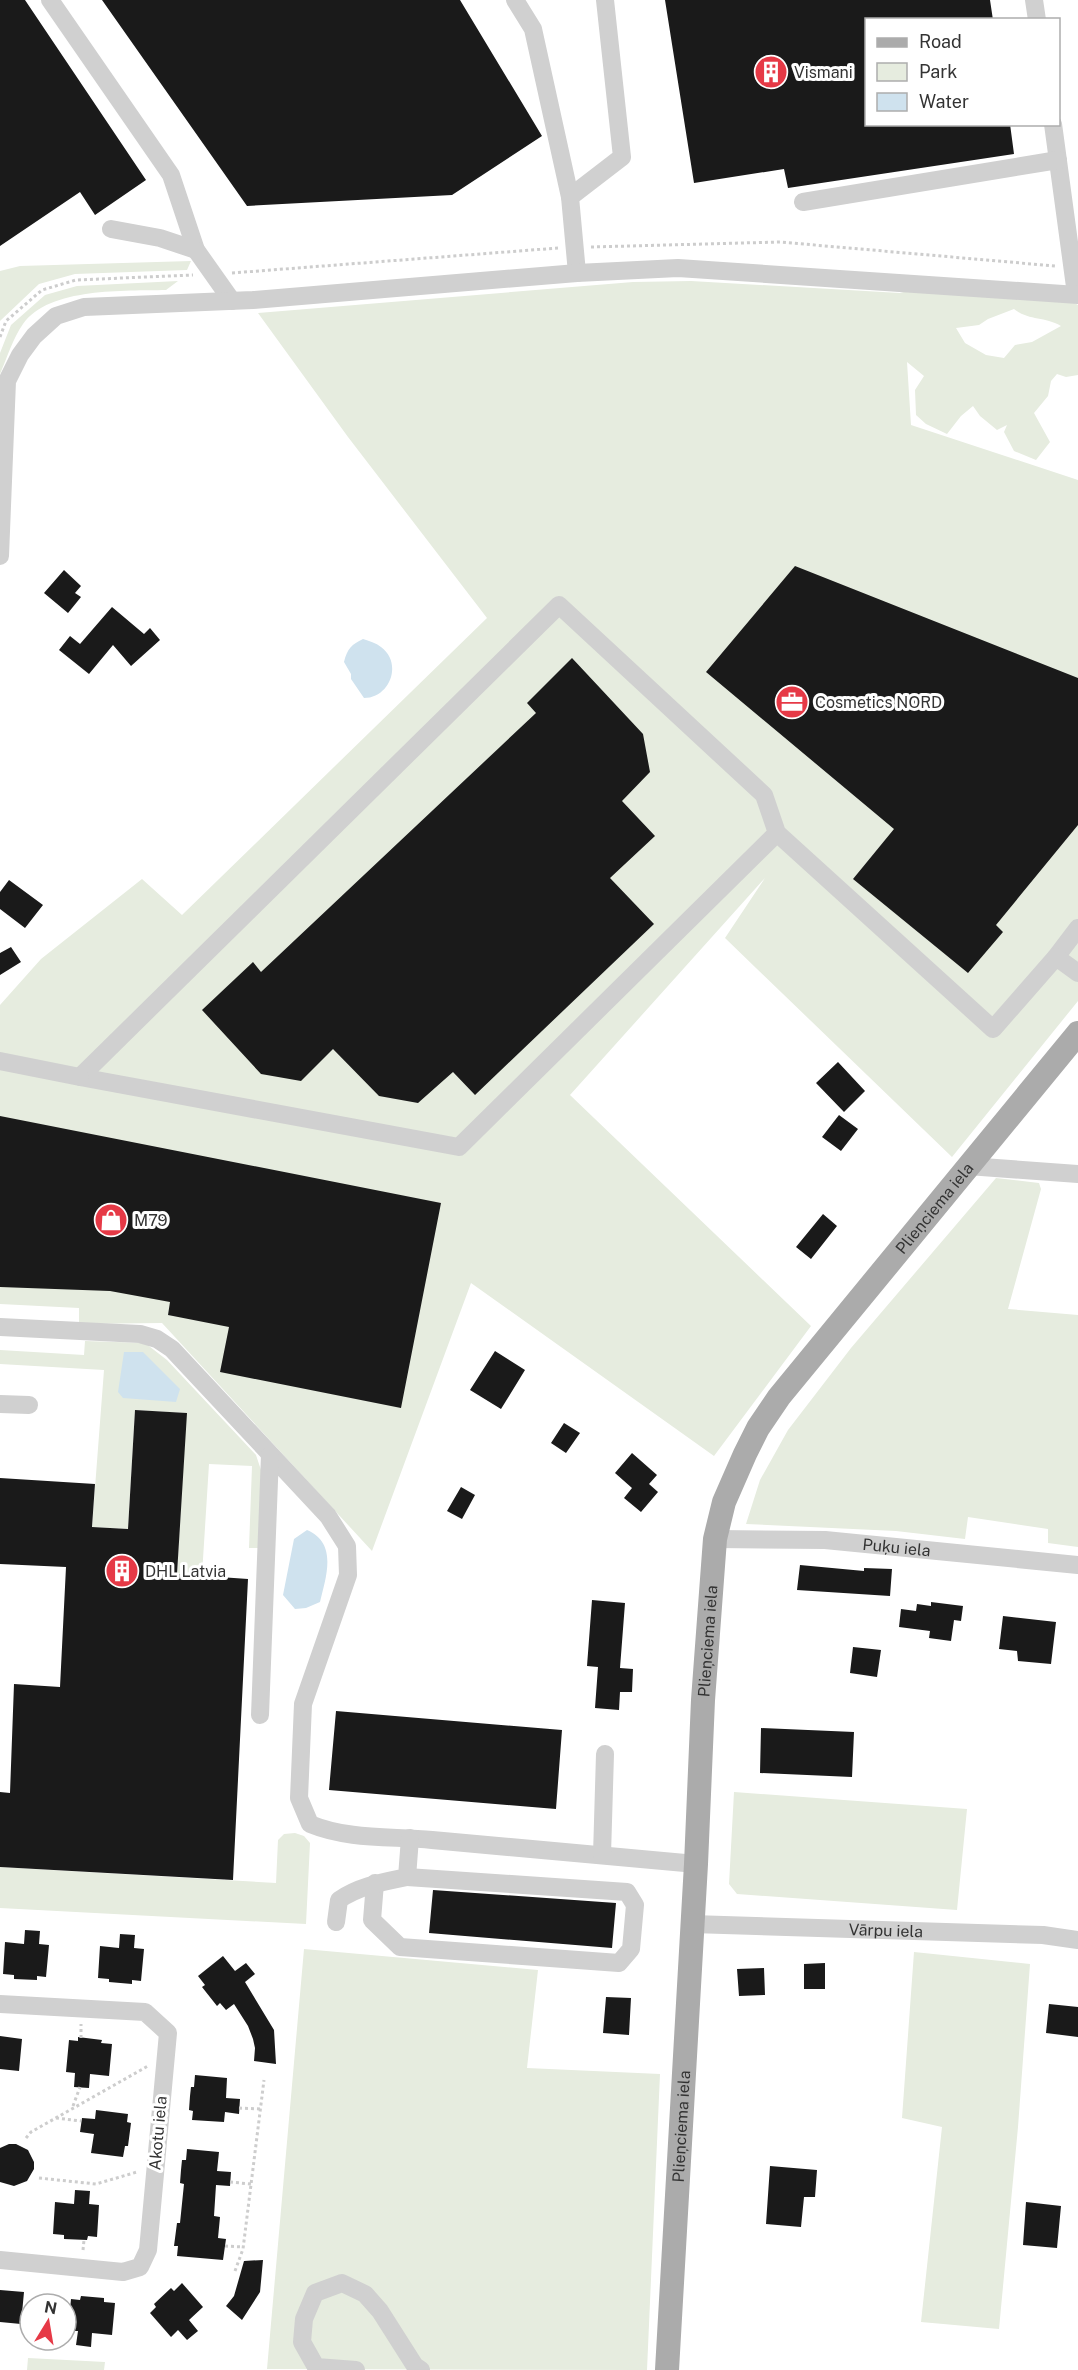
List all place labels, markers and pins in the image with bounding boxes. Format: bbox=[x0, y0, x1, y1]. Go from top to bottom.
building icon: Vismani bbox=[753, 54, 789, 90]
place label: Vismani bbox=[794, 63, 853, 82]
office icon: Cosmetics NORD bbox=[774, 684, 810, 720]
place label: Cosmetics NORD bbox=[815, 693, 942, 712]
shop icon: M79 bbox=[93, 1202, 129, 1238]
place label: M79 bbox=[134, 1211, 167, 1230]
building icon: DHL Latvia bbox=[104, 1553, 140, 1589]
place label: DHL Latvia bbox=[145, 1562, 226, 1581]

